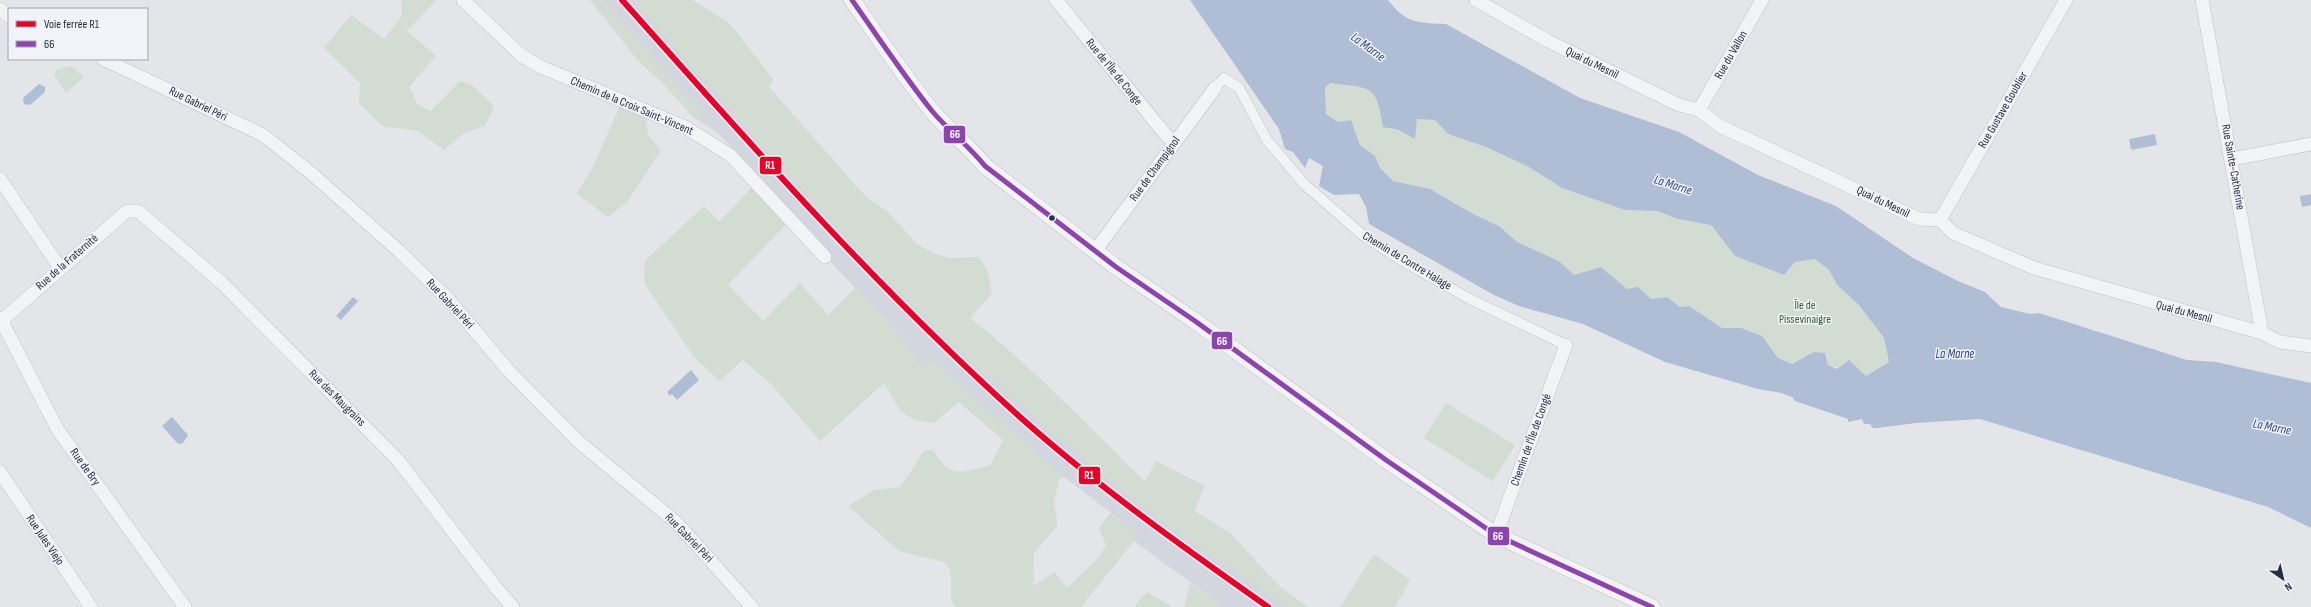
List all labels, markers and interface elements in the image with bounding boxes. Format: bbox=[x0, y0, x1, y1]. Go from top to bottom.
legend bbox=[8, 8, 148, 60]
text: Voie ferrée R1 bbox=[44, 17, 100, 32]
street label: Rue du Vallon bbox=[1711, 28, 1751, 82]
water label: La Marne bbox=[1348, 29, 1388, 65]
street label: Rue de l'Île de Conge bbox=[1082, 36, 1146, 109]
text: 66 bbox=[44, 37, 55, 52]
street label: Quai du Mesnil bbox=[1563, 44, 1621, 82]
street label: Rue Gustave Goublier bbox=[1975, 69, 2031, 151]
street label: Chemin de la Croix Saint-Vincent bbox=[568, 73, 696, 139]
street label: Rue Gabriel Péri bbox=[166, 83, 230, 125]
street label: Rue Sainte-Catherine bbox=[2218, 123, 2248, 211]
line badge: 66 bbox=[943, 125, 966, 144]
text: 66 bbox=[950, 128, 960, 141]
street label: Rue de Champignol bbox=[1126, 134, 1184, 204]
line badge: R1 bbox=[759, 156, 782, 175]
text: R1 bbox=[765, 159, 776, 172]
water label: La Marne bbox=[1652, 171, 1694, 199]
street label: Quai du Mesnil bbox=[1854, 183, 1912, 221]
unlabelled marker bbox=[1047, 213, 1057, 223]
street label: Chemin de Contre Halage bbox=[1360, 229, 1454, 294]
street label: Rue de la Fraternité bbox=[33, 231, 101, 293]
street label: Rue Gabriel Péri bbox=[423, 276, 477, 332]
street label: Quai du Mesnil bbox=[2154, 297, 2214, 327]
park label: Île de Pissevinaigre bbox=[1779, 298, 1831, 327]
line badge: 66 bbox=[1211, 331, 1233, 350]
text: 66 bbox=[1217, 335, 1227, 348]
water label: La Marne bbox=[1936, 346, 1974, 362]
street label: Rue des Maugrains bbox=[305, 366, 369, 430]
street label: Chemin de l'Île de Congé bbox=[1507, 392, 1555, 488]
water label: La Marne bbox=[2251, 415, 2293, 439]
street label: Rue de Bry bbox=[66, 445, 104, 489]
line badge: R1 bbox=[1078, 466, 1101, 485]
text: R1 bbox=[1084, 469, 1095, 482]
street label: Rue Gabriel Péri bbox=[662, 510, 716, 566]
street label: Rue Jules Viejo bbox=[23, 512, 67, 568]
line badge: 66 bbox=[1487, 526, 1510, 546]
text: 66 bbox=[1493, 530, 1503, 543]
north arrow bbox=[2263, 559, 2303, 599]
text: N bbox=[2282, 580, 2294, 594]

